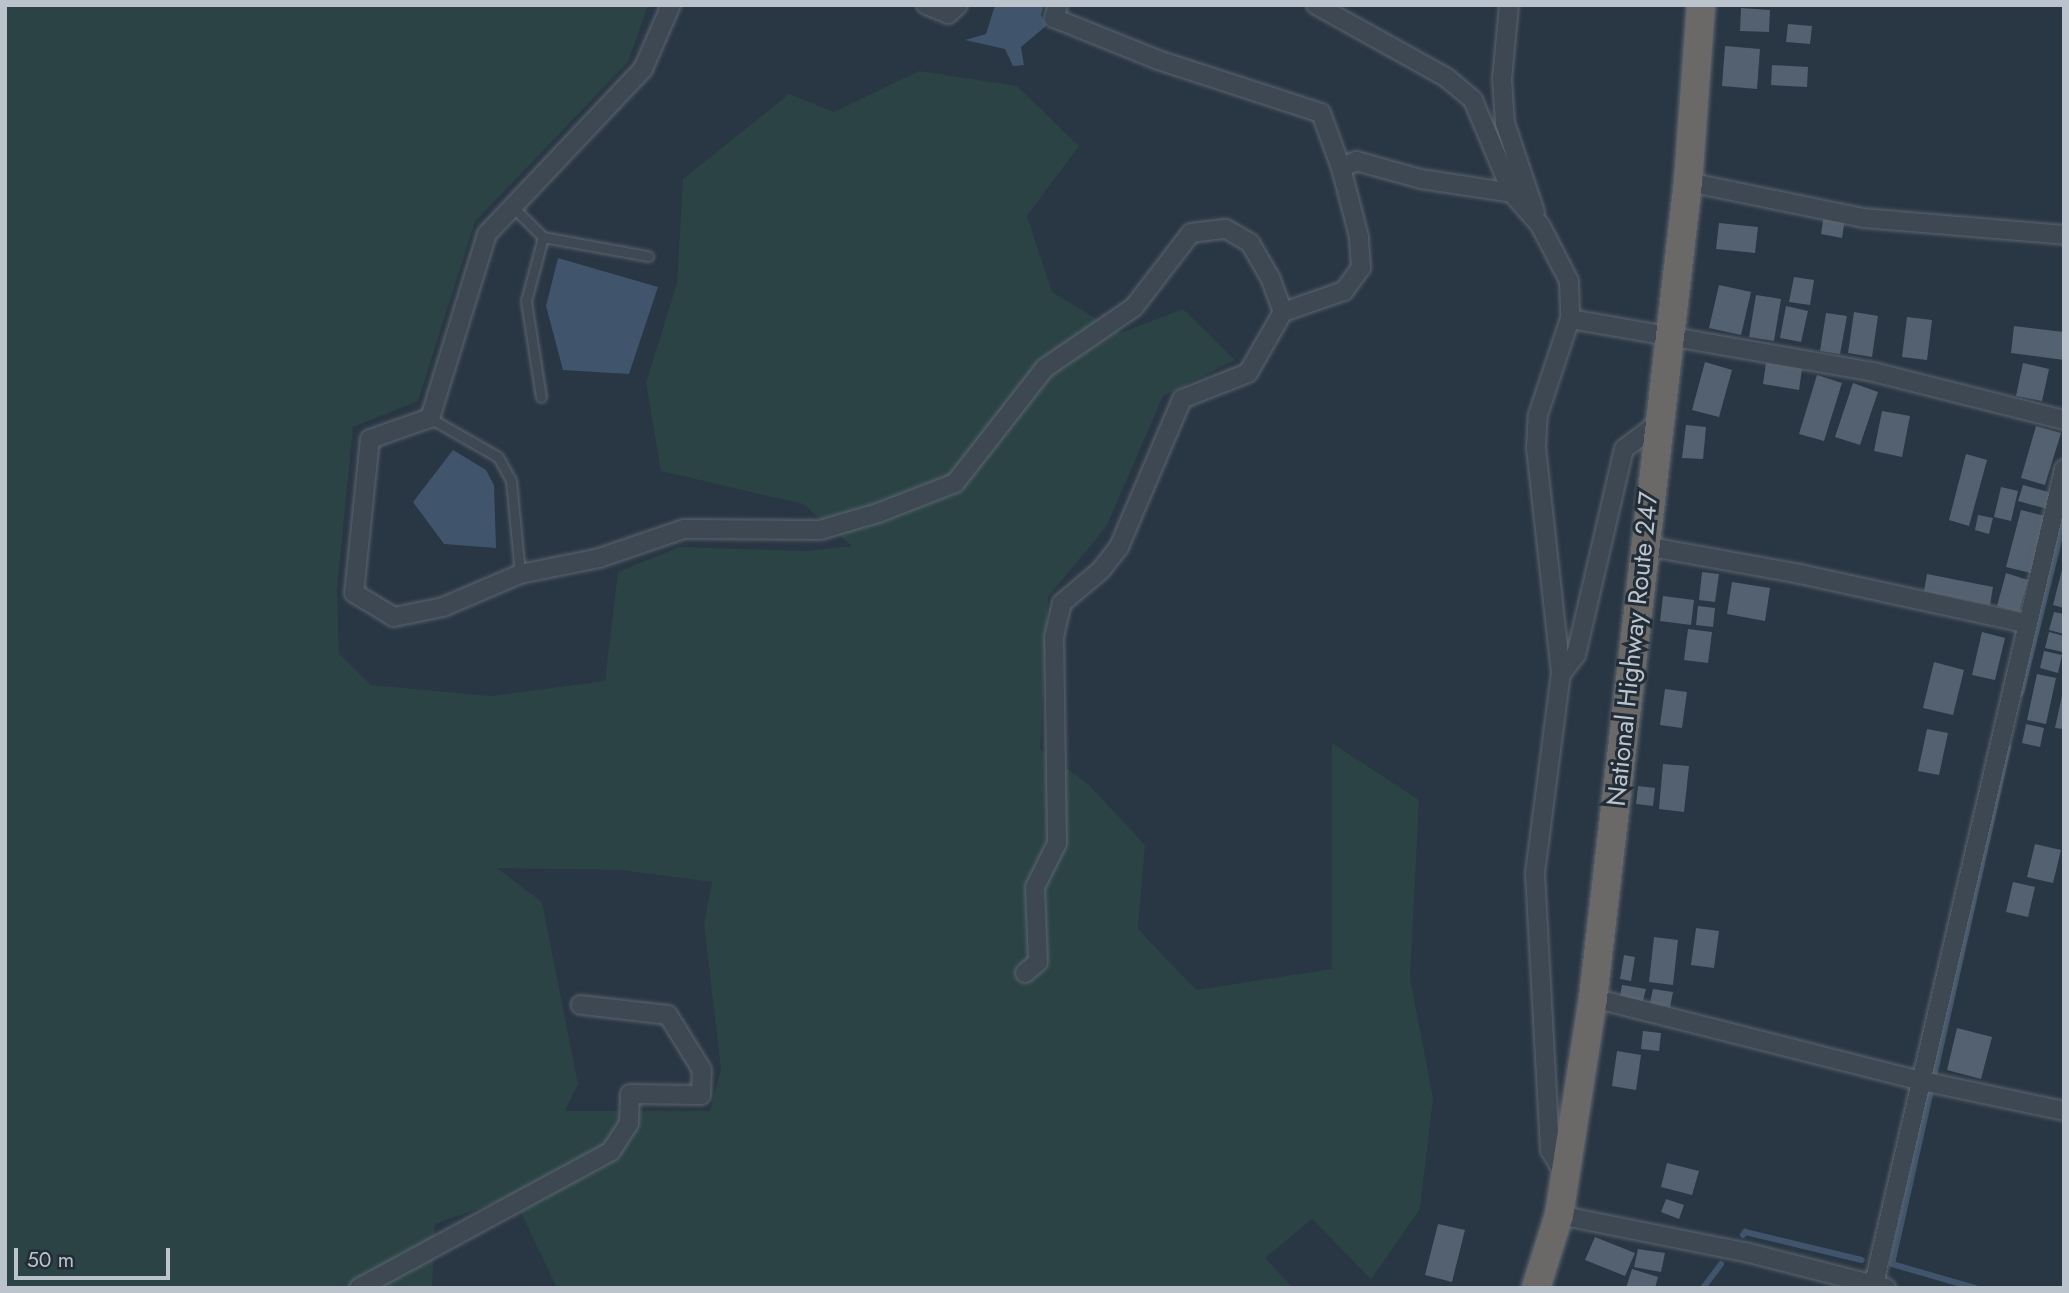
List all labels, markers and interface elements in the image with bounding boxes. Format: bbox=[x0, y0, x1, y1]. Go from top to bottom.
street label: National Highway Route 247 bbox=[1601, 490, 1665, 808]
scale bar bbox=[18, 1234, 173, 1278]
text: 50 m bbox=[27, 1245, 74, 1275]

